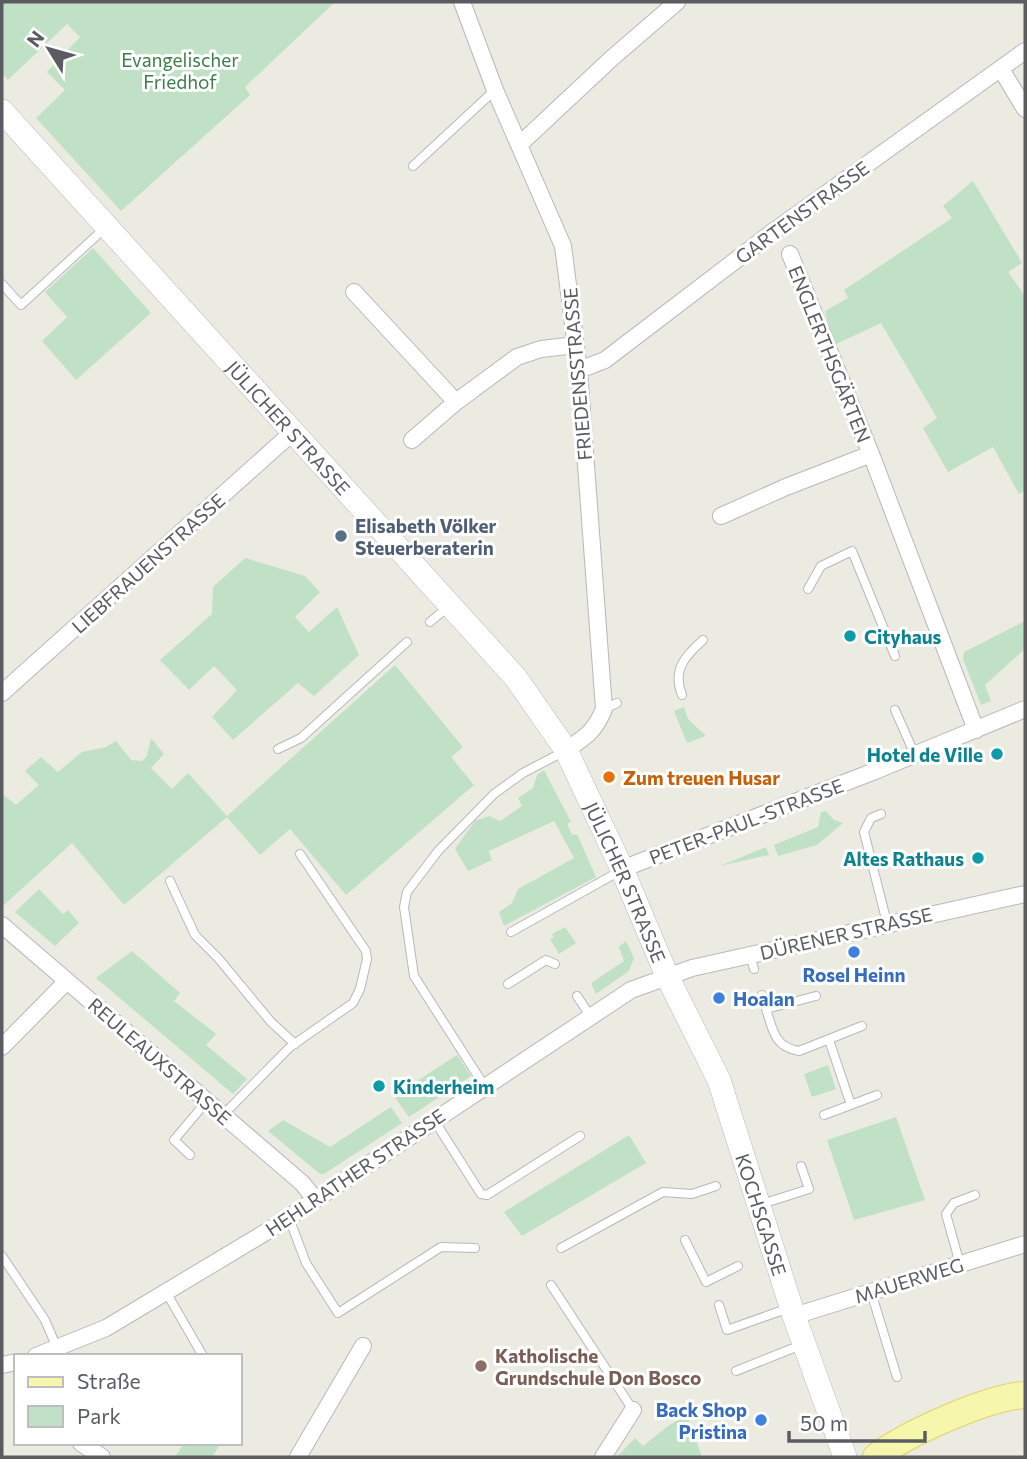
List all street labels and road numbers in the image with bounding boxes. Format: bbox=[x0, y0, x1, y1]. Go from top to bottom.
street label: GARTENSTRASSE bbox=[731, 156, 873, 268]
street label: ENGLERTHSGÄRTEN bbox=[784, 262, 876, 446]
street label: FRIEDENSSTRASSE bbox=[558, 287, 596, 461]
street label: JÜLICHER STRASSE bbox=[222, 356, 355, 499]
street label: LIEBFRAUENSTRASSE bbox=[67, 488, 229, 638]
street label: PETER-PAUL-STRASSE bbox=[646, 773, 846, 869]
street label: JÜLICHER STRASSE bbox=[581, 798, 671, 966]
street label: DÜRENER STRASSE bbox=[758, 902, 934, 964]
street label: REULEAUXSTRASSE bbox=[84, 993, 236, 1129]
street label: HEHLRATHER STRASSE bbox=[261, 1103, 449, 1241]
street label: KOCHSGASSE bbox=[732, 1151, 792, 1278]
street label: MAUERWEG bbox=[852, 1253, 966, 1307]

